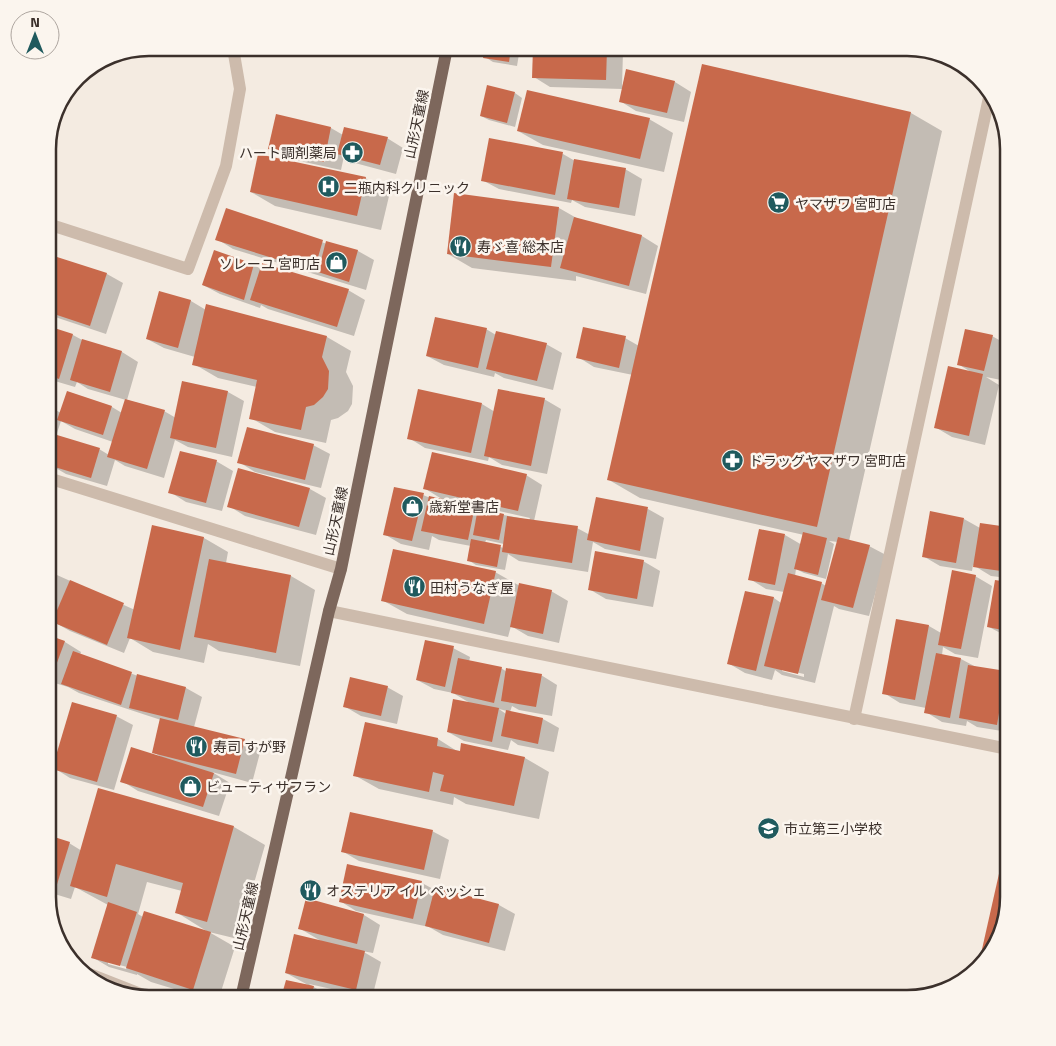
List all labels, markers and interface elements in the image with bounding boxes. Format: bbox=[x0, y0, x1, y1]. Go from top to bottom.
north arrow bbox=[10, 10, 60, 60]
text: N bbox=[30, 11, 40, 32]
street label: 山形天童線 bbox=[398, 88, 434, 160]
pharmacy icon: ハート調剤薬局 bbox=[341, 140, 365, 164]
place label: ハート調剤薬局 bbox=[239, 142, 337, 163]
hospital icon: 二瓶内科クリニック bbox=[316, 175, 340, 199]
place label: 二瓶内科クリニック bbox=[344, 177, 470, 198]
supermarket icon: ヤマザワ 宮町店 bbox=[767, 191, 791, 215]
place label: ヤマザワ 宮町店 bbox=[795, 193, 896, 214]
restaurant icon: 寿ゞ喜 総本店 bbox=[449, 234, 473, 258]
place label: 寿ゞ喜 総本店 bbox=[477, 236, 564, 257]
shop icon: ソレーユ 宮町店 bbox=[324, 251, 348, 275]
place label: ソレーユ 宮町店 bbox=[219, 253, 320, 274]
pharmacy icon: ドラッグヤマザワ 宮町店 bbox=[721, 448, 745, 472]
place label: ドラッグヤマザワ 宮町店 bbox=[749, 450, 906, 471]
street label: 山形天童線 bbox=[317, 485, 353, 557]
shop icon: 歳新堂書店 bbox=[401, 494, 425, 518]
place label: 歳新堂書店 bbox=[429, 496, 499, 517]
restaurant icon: 田村うなぎ屋 bbox=[402, 575, 426, 599]
place label: 田村うなぎ屋 bbox=[430, 577, 514, 598]
restaurant icon: 寿司 すが野 bbox=[185, 734, 209, 758]
place label: 寿司 すが野 bbox=[213, 736, 286, 757]
shop icon: ビューティサフラン bbox=[178, 774, 202, 798]
place label: ビューティサフラン bbox=[206, 776, 331, 797]
school or university icon: 市立第三小学校 bbox=[756, 816, 780, 840]
place label: 市立第三小学校 bbox=[784, 818, 882, 839]
restaurant icon: オステリア イル ペッシェ bbox=[298, 878, 322, 902]
street label: 山形天童線 bbox=[227, 880, 263, 952]
place label: オステリア イル ペッシェ bbox=[326, 880, 486, 901]

